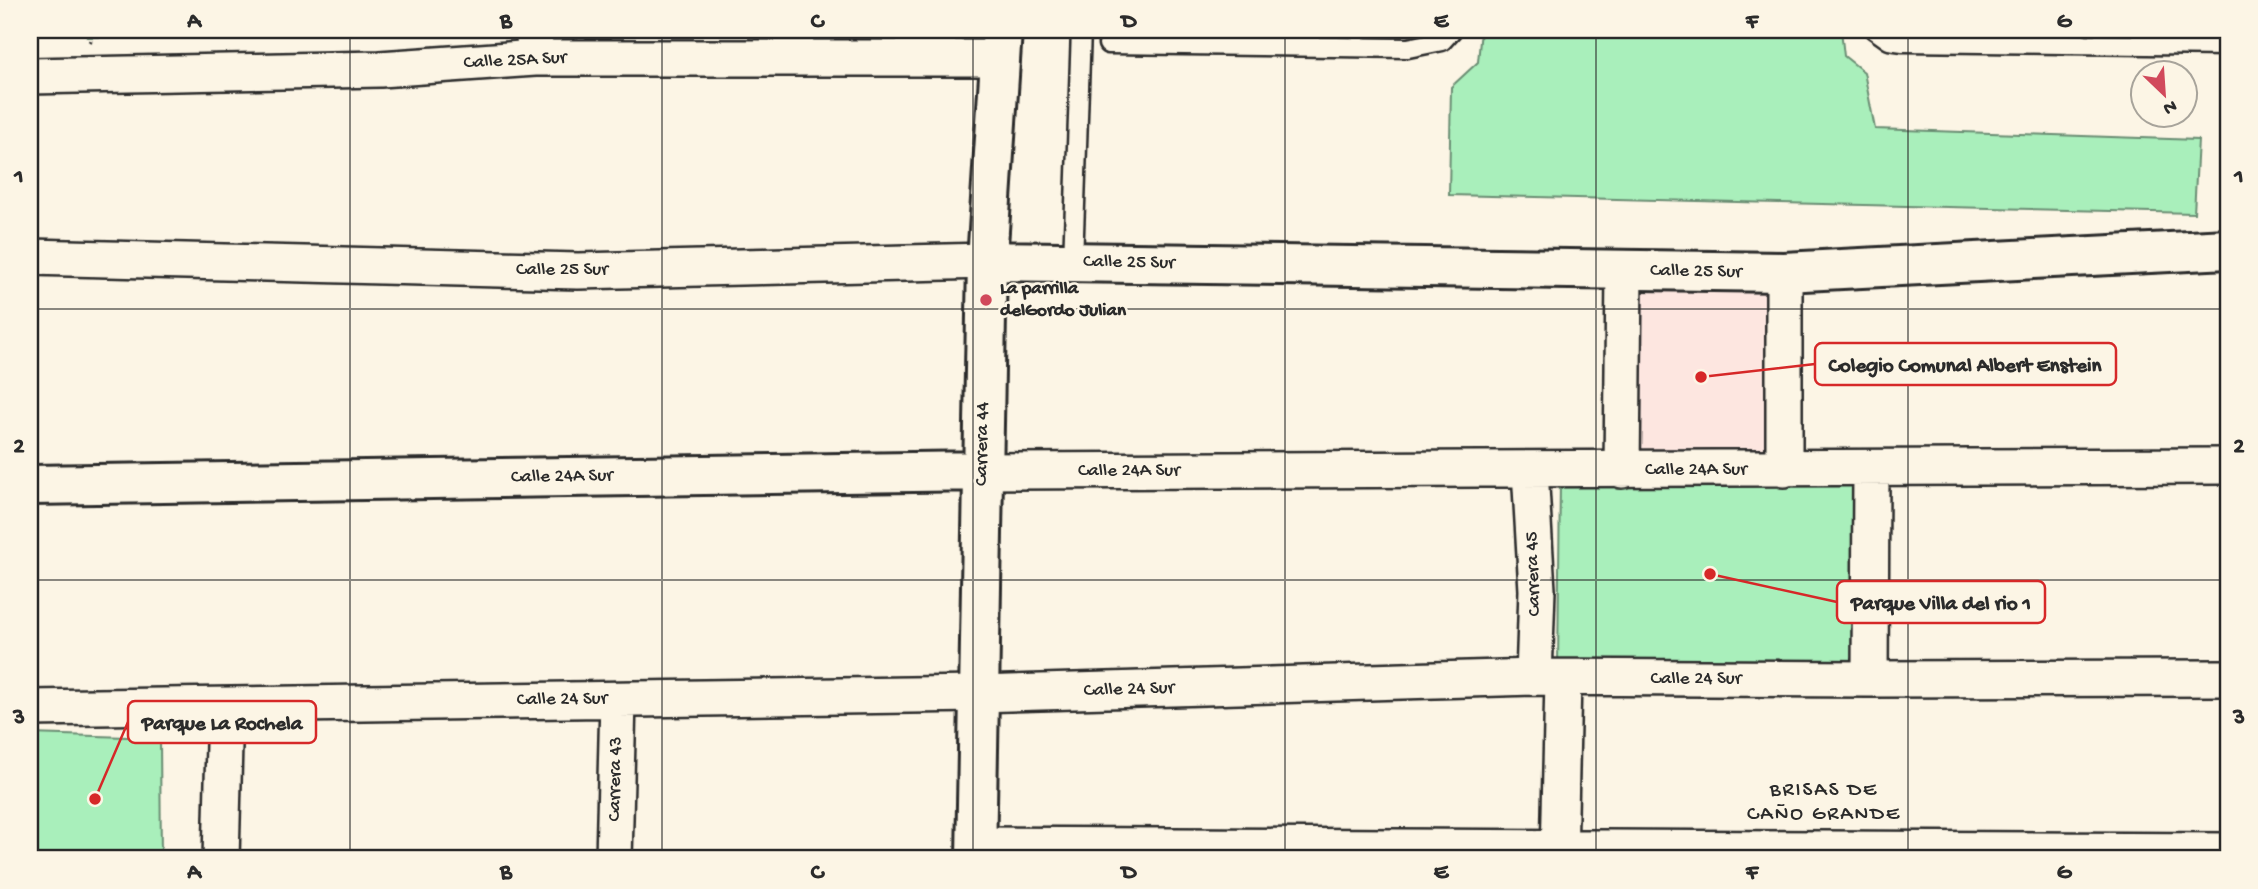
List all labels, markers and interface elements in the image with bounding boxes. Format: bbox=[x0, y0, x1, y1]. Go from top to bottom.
text: A bbox=[186, 9, 202, 36]
text: B bbox=[499, 9, 513, 36]
text: C bbox=[811, 9, 826, 36]
text: D bbox=[1120, 9, 1138, 36]
text: E bbox=[1434, 9, 1450, 36]
text: F bbox=[1745, 9, 1760, 36]
text: G bbox=[2057, 9, 2073, 36]
street label: Calle 25A Sur bbox=[463, 47, 569, 75]
north arrow bbox=[2128, 60, 2198, 130]
text: N bbox=[2159, 93, 2180, 119]
text: 1 bbox=[13, 164, 24, 191]
text: 1 bbox=[2233, 164, 2244, 191]
street label: Calle 25 Sur bbox=[1083, 251, 1177, 275]
street label: Calle 25 Sur bbox=[516, 259, 610, 282]
street label: Calle 25 Sur bbox=[1650, 260, 1744, 284]
place label: La parrilla delGordo Julian bbox=[1000, 278, 1127, 323]
marker: La parrilla delGordo Julian bbox=[978, 292, 994, 308]
callout: Colegio Comunal Albert Enstein bbox=[1815, 343, 2116, 385]
text: Colegio Comunal Albert Enstein bbox=[1827, 355, 2103, 380]
street label: Carrera 44 bbox=[971, 402, 995, 486]
text: 2 bbox=[13, 434, 25, 461]
text: 2 bbox=[2233, 434, 2245, 461]
street label: Calle 24A Sur bbox=[1645, 459, 1749, 482]
street label: Calle 24A Sur bbox=[1078, 460, 1182, 483]
street label: Calle 24A Sur bbox=[511, 465, 615, 489]
street label: Carrera 45 bbox=[1521, 531, 1547, 617]
callout: Parque Villa del rio 1 bbox=[1837, 581, 2045, 623]
text: Parque Villa del rio 1 bbox=[1850, 593, 2031, 618]
street label: Calle 24 Sur bbox=[1651, 668, 1744, 691]
street label: Calle 24 Sur bbox=[1083, 677, 1177, 703]
street label: Calle 24 Sur bbox=[516, 688, 610, 712]
callout: Parque La Rochela bbox=[128, 701, 316, 743]
text: 3 bbox=[12, 705, 25, 732]
text: 3 bbox=[2232, 705, 2245, 732]
text: Parque La Rochela bbox=[141, 713, 304, 738]
street label: Carrera 43 bbox=[604, 736, 628, 822]
district label: BRISAS DE CAÑO GRANDE bbox=[1747, 779, 1901, 828]
text: A bbox=[186, 860, 202, 887]
text: B bbox=[499, 860, 513, 887]
text: C bbox=[811, 860, 826, 887]
text: D bbox=[1120, 860, 1138, 887]
text: E bbox=[1434, 860, 1450, 887]
text: F bbox=[1745, 860, 1760, 887]
text: G bbox=[2057, 860, 2073, 887]

